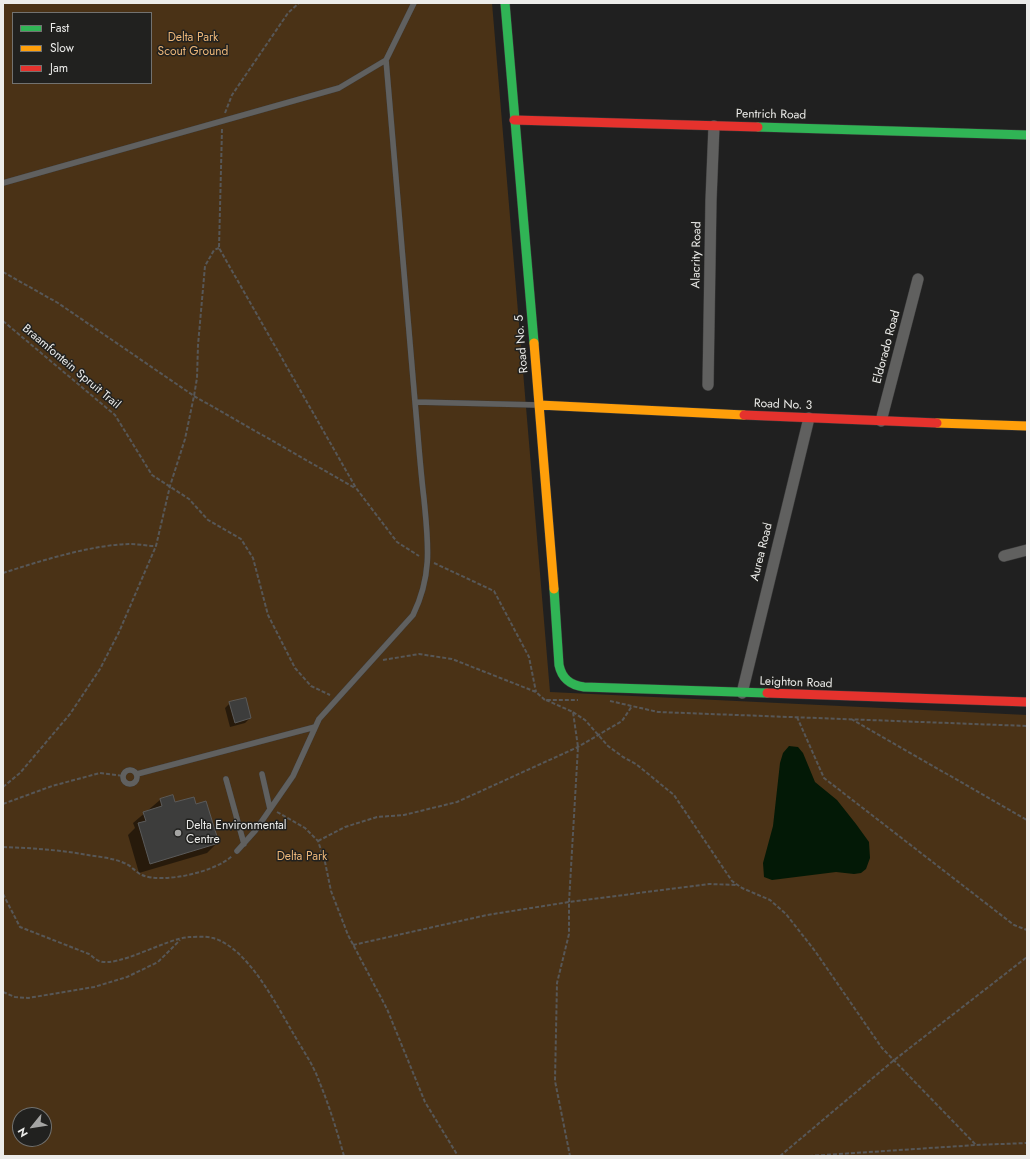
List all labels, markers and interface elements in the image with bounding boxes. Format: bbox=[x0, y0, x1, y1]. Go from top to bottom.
legend bbox=[12, 12, 152, 84]
text: Fast bbox=[50, 19, 69, 37]
park label: Delta Park Scout Ground bbox=[158, 31, 228, 59]
text: Slow bbox=[50, 39, 74, 57]
text: Jam bbox=[50, 59, 68, 77]
street label: Pentrich Road bbox=[736, 107, 806, 123]
street label: Alacrity Road bbox=[689, 221, 705, 289]
street label: Eldorado Road bbox=[870, 309, 904, 385]
street label: Road No. 5 bbox=[512, 314, 532, 374]
street label: Braamfontein Spruit Trail bbox=[19, 322, 123, 412]
street label: Road No. 3 bbox=[754, 397, 812, 413]
street label: Aurea Road bbox=[748, 521, 776, 583]
street label: Leighton Road bbox=[759, 675, 833, 691]
place label: Delta Environmental Centre bbox=[186, 819, 287, 847]
marker: Delta Environmental Centre bbox=[173, 828, 183, 838]
park label: Delta Park bbox=[277, 850, 327, 864]
north arrow bbox=[12, 1107, 52, 1147]
text: N bbox=[13, 1125, 32, 1140]

